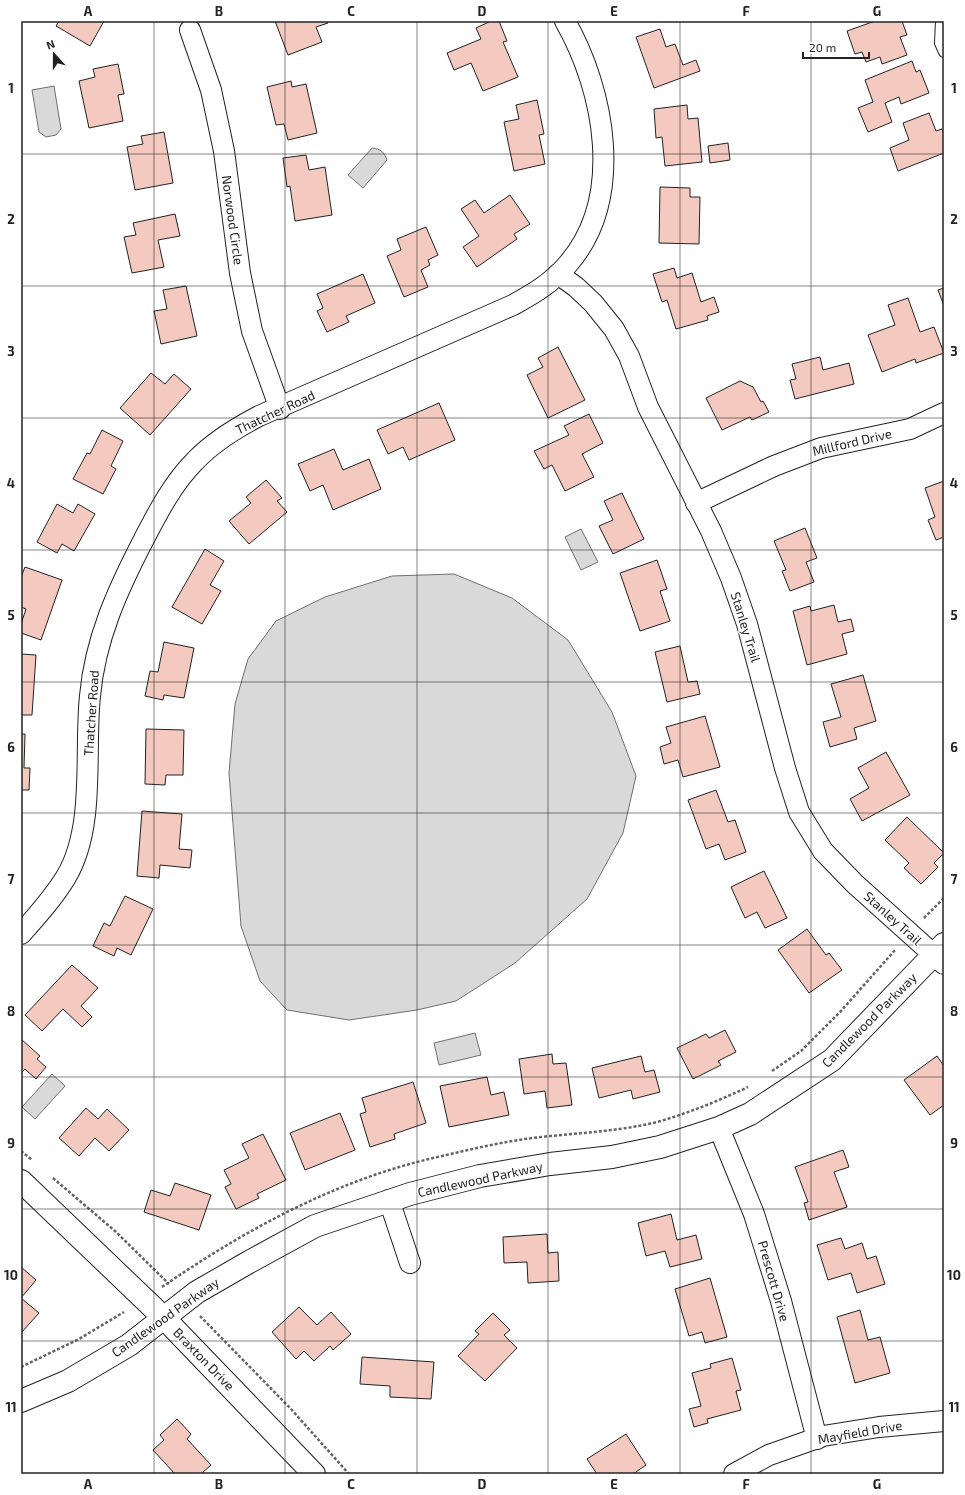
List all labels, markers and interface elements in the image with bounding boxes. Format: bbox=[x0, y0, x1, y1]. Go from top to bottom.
text: A bbox=[84, 3, 93, 19]
text: B bbox=[215, 3, 223, 19]
text: C bbox=[347, 3, 355, 19]
text: D bbox=[478, 3, 487, 19]
text: E bbox=[610, 3, 618, 19]
text: F bbox=[742, 3, 750, 19]
text: G bbox=[873, 3, 881, 19]
north arrow bbox=[34, 34, 74, 74]
scale bar bbox=[803, 34, 869, 60]
text: N bbox=[44, 37, 56, 52]
text: 20 m bbox=[809, 40, 836, 54]
text: 1 bbox=[8, 80, 14, 96]
text: 1 bbox=[951, 80, 957, 96]
street label: Norwood Circle bbox=[219, 174, 247, 266]
text: 2 bbox=[7, 211, 15, 227]
text: 2 bbox=[950, 211, 958, 227]
text: 3 bbox=[7, 343, 15, 359]
text: 3 bbox=[950, 343, 958, 359]
street label: Thatcher Road bbox=[233, 387, 317, 437]
street label: Millford Drive bbox=[811, 425, 893, 459]
text: 4 bbox=[7, 475, 15, 491]
text: 4 bbox=[950, 475, 958, 491]
street label: Stanley Trail bbox=[728, 590, 764, 664]
text: 5 bbox=[7, 607, 15, 623]
text: 5 bbox=[950, 607, 958, 623]
street label: Thatcher Road bbox=[80, 670, 102, 756]
text: 6 bbox=[7, 739, 15, 755]
text: 6 bbox=[950, 739, 958, 755]
text: 7 bbox=[8, 871, 15, 887]
text: 7 bbox=[951, 871, 958, 887]
street label: Stanley Trail bbox=[861, 888, 925, 948]
street label: Candlewood Parkway bbox=[818, 969, 920, 1071]
text: 8 bbox=[7, 1003, 15, 1019]
text: 8 bbox=[950, 1003, 958, 1019]
text: 9 bbox=[7, 1135, 15, 1151]
text: 9 bbox=[950, 1135, 958, 1151]
street label: Candlewood Parkway bbox=[416, 1158, 544, 1200]
street label: Prescott Drive bbox=[755, 1239, 793, 1323]
text: 10 bbox=[4, 1267, 18, 1283]
text: 10 bbox=[947, 1267, 961, 1283]
street label: Candlewood Parkway bbox=[108, 1274, 222, 1360]
street label: Braxton Drive bbox=[170, 1324, 238, 1394]
text: 11 bbox=[5, 1399, 17, 1415]
text: 11 bbox=[948, 1399, 960, 1415]
street label: Mayfield Drive bbox=[817, 1417, 903, 1447]
text: A bbox=[84, 1476, 93, 1492]
text: B bbox=[215, 1476, 223, 1492]
text: C bbox=[347, 1476, 355, 1492]
text: D bbox=[478, 1476, 487, 1492]
text: E bbox=[610, 1476, 618, 1492]
text: F bbox=[742, 1476, 750, 1492]
text: G bbox=[873, 1476, 881, 1492]

